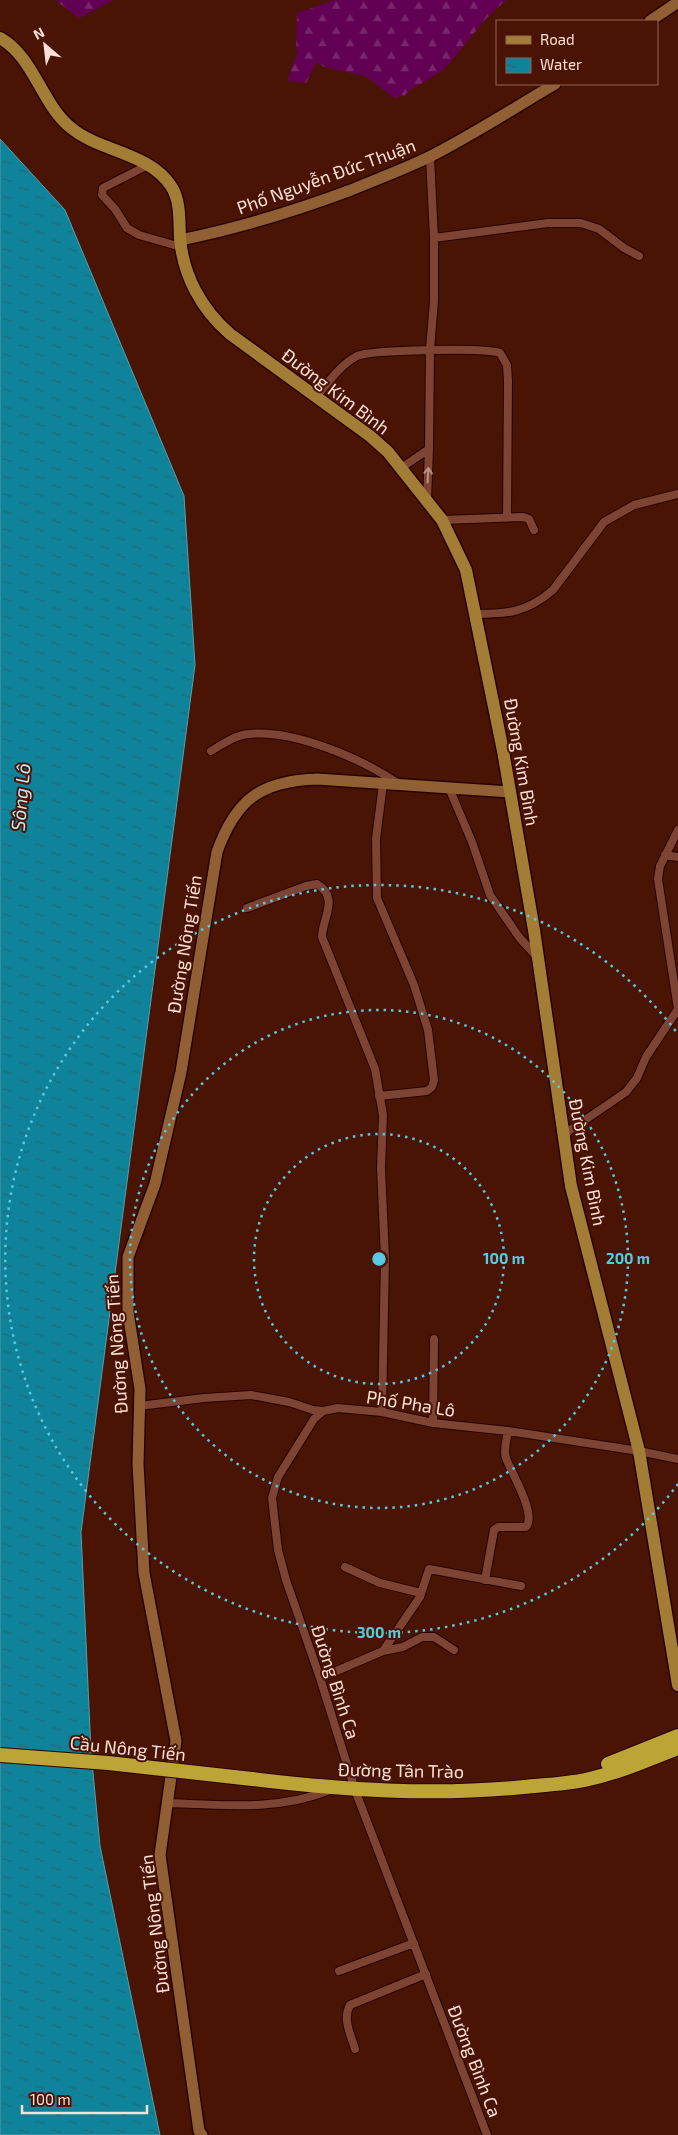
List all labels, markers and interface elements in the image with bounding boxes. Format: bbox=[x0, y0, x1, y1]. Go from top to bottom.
north arrow bbox=[20, 20, 70, 70]
legend bbox=[496, 20, 658, 85]
text: N bbox=[30, 23, 47, 43]
text: Road bbox=[540, 30, 575, 48]
text: Water bbox=[540, 55, 582, 73]
street label: Phố Nguyễn Đức Thuận bbox=[234, 133, 418, 219]
street label: Đường Kim Bình bbox=[278, 343, 394, 439]
one-way arrow bbox=[424, 467, 433, 483]
street label: Đường Kim Bình bbox=[500, 696, 544, 828]
water label: Sông Lô bbox=[6, 762, 34, 832]
street label: Đường Nông Tiến bbox=[162, 873, 206, 1015]
street label: Đường Kim Bình bbox=[565, 1097, 611, 1227]
text: 100 m bbox=[483, 1249, 525, 1267]
text: 200 m bbox=[606, 1249, 650, 1267]
centre of rings bbox=[370, 1250, 388, 1268]
street label: Đường Nông Tiến bbox=[100, 1274, 132, 1414]
street label: Phố Pha Lô bbox=[365, 1385, 457, 1421]
street label: Đường Bình Ca bbox=[307, 1622, 365, 1742]
text: 300 m bbox=[357, 1623, 401, 1641]
street label: Cầu Nông Tiến bbox=[69, 1731, 187, 1765]
street label: Đường Tân Trào bbox=[338, 1758, 464, 1782]
street label: Đường Nông Tiến bbox=[135, 1853, 173, 1995]
street label: Đường Bình Ca bbox=[444, 2002, 506, 2120]
scale bar bbox=[22, 2082, 148, 2114]
text: 100 m bbox=[30, 2090, 71, 2108]

